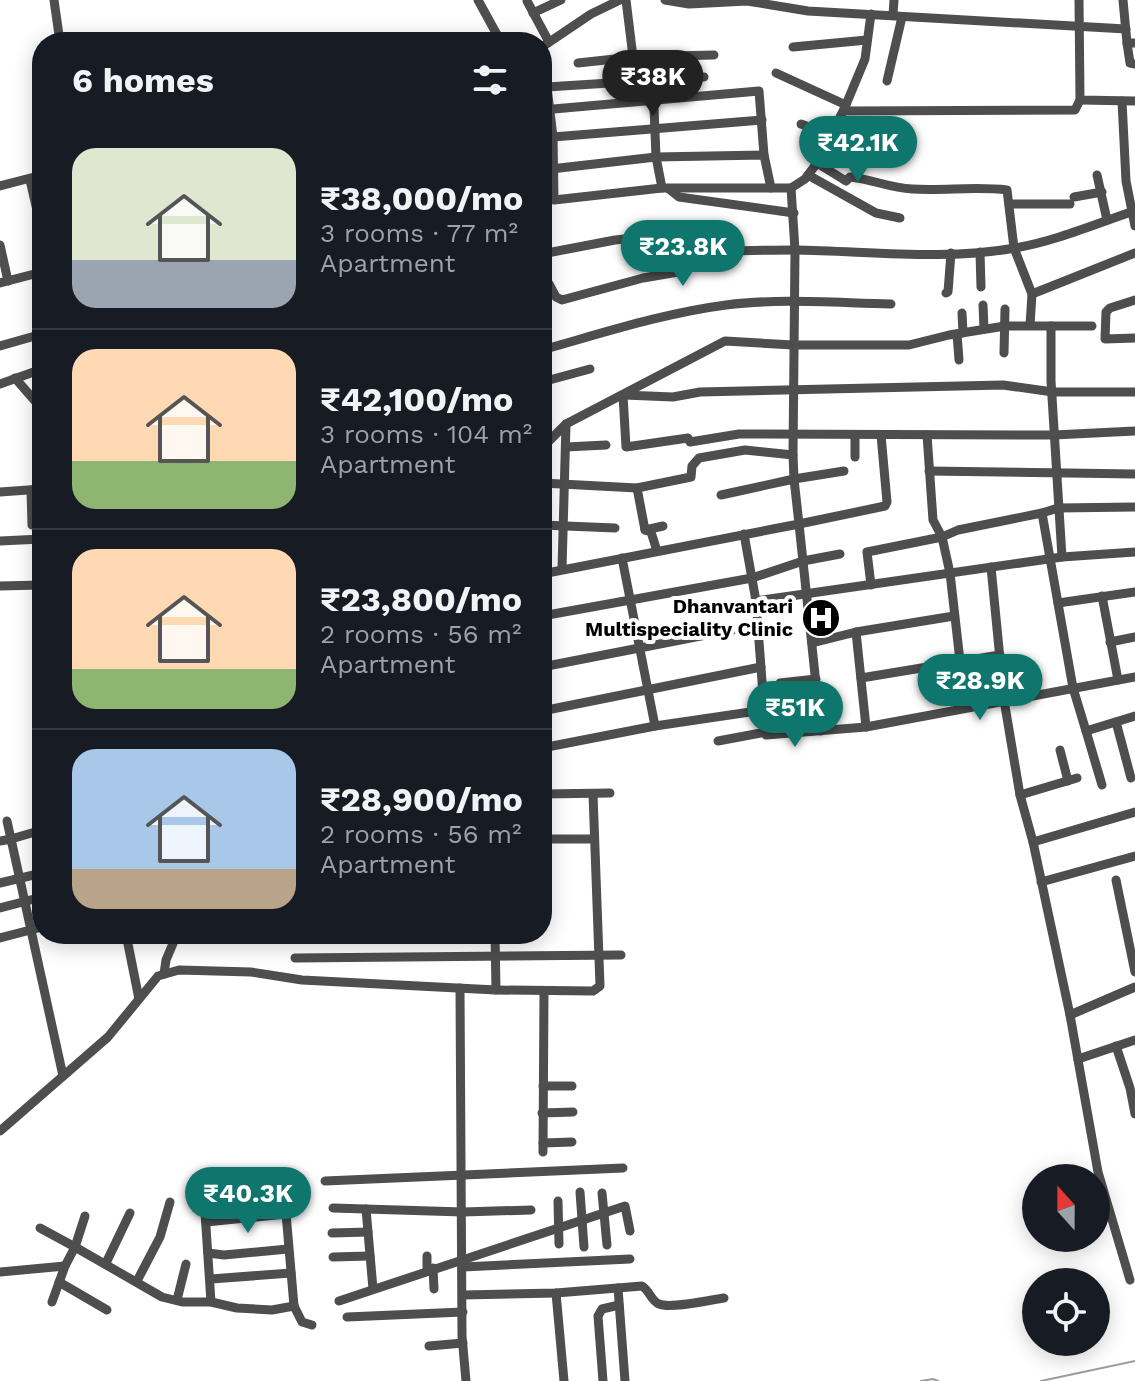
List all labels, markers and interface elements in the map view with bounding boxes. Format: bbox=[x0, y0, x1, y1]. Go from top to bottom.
pin: ₹38K bbox=[606, 50, 700, 118]
icon: filters bbox=[468, 58, 512, 102]
text: 6 homes bbox=[72, 60, 214, 100]
text: ₹38K bbox=[620, 61, 686, 91]
pin: ₹42.1K bbox=[793, 116, 923, 184]
text: ₹42.1K bbox=[817, 127, 899, 157]
text: ₹38,000/mo bbox=[320, 178, 523, 218]
icon: home bbox=[136, 180, 232, 276]
text: 3 rooms · 77 m² bbox=[320, 218, 518, 248]
pin: ₹23.8K bbox=[618, 220, 748, 288]
text: ₹23.8K bbox=[639, 231, 727, 261]
text: Apartment bbox=[320, 248, 456, 278]
text: ₹42,100/mo bbox=[320, 379, 513, 419]
icon: home bbox=[136, 381, 232, 477]
text: 3 rooms · 104 m² bbox=[320, 419, 532, 449]
text: Apartment bbox=[320, 449, 456, 479]
text: ₹23,800/mo bbox=[320, 579, 522, 619]
icon: home bbox=[136, 581, 232, 677]
place label: Dhanvantari Multispeciality Clinic bbox=[585, 594, 793, 641]
hospital icon: Dhanvantari Multispeciality Clinic bbox=[800, 597, 842, 639]
text: 2 rooms · 56 m² bbox=[320, 619, 522, 649]
text: Apartment bbox=[320, 649, 456, 679]
pin: ₹28.9K bbox=[915, 654, 1045, 722]
text: ₹28.9K bbox=[936, 665, 1025, 695]
pin: ₹51K bbox=[748, 681, 842, 749]
text: ₹51K bbox=[765, 692, 825, 722]
text: ₹28,900/mo bbox=[320, 779, 523, 819]
icon: home bbox=[136, 781, 232, 877]
text: 2 rooms · 56 m² bbox=[320, 819, 522, 849]
text: Apartment bbox=[320, 849, 456, 879]
north arrow bbox=[1022, 1164, 1110, 1252]
map controls bbox=[1022, 1164, 1110, 1356]
pin: ₹40.3K bbox=[183, 1167, 313, 1235]
text: ₹40.3K bbox=[203, 1178, 293, 1208]
button: locate bbox=[1022, 1268, 1110, 1356]

